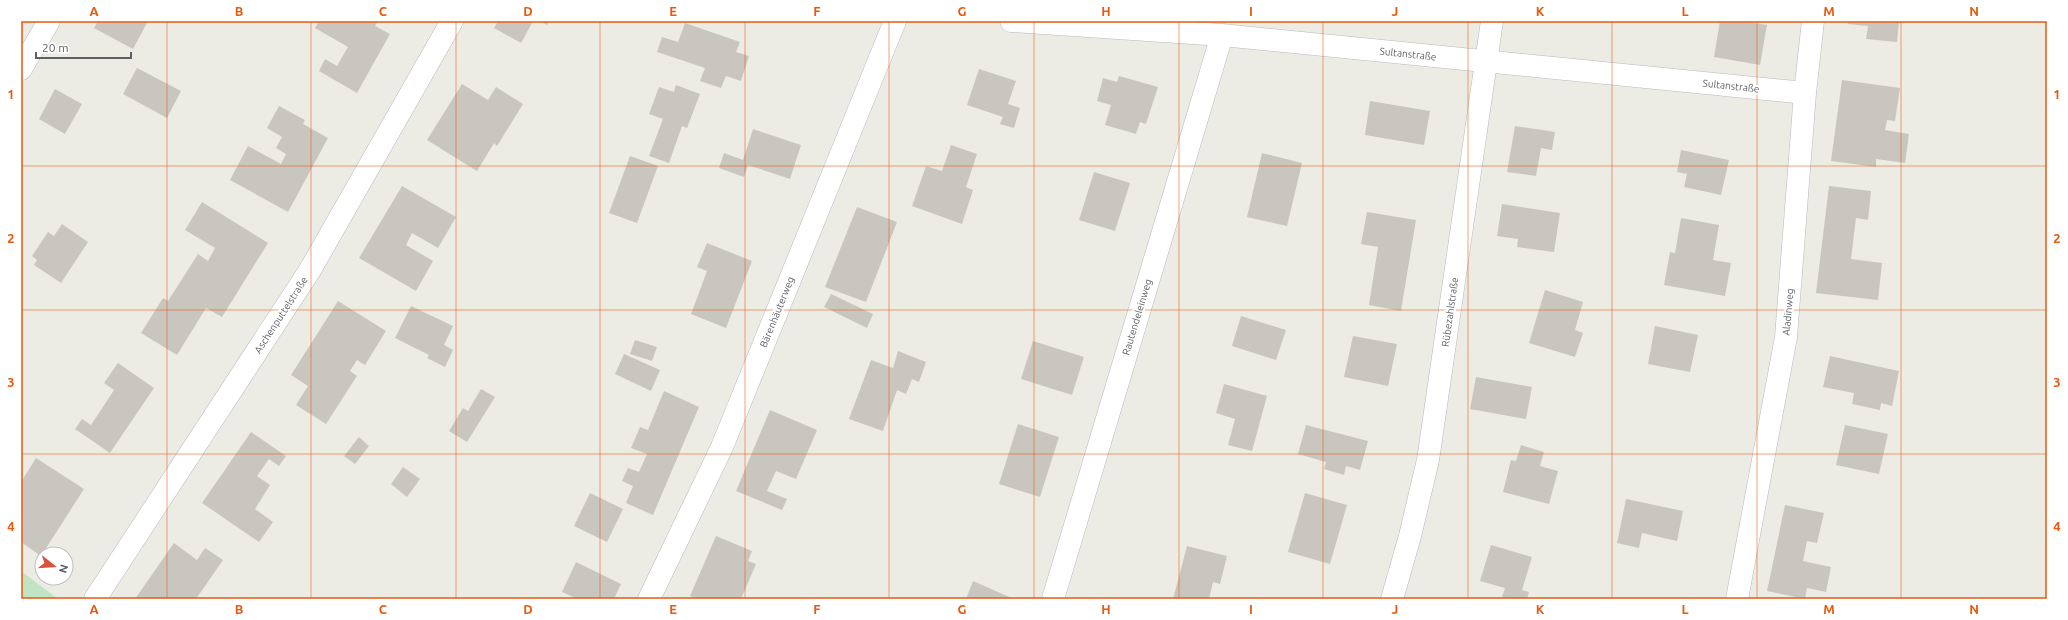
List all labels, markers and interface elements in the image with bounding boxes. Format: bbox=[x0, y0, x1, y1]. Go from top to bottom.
text: A bbox=[89, 4, 99, 18]
text: B bbox=[235, 4, 244, 18]
text: C bbox=[379, 4, 388, 18]
text: D bbox=[523, 4, 533, 18]
text: E bbox=[669, 4, 677, 18]
text: F bbox=[813, 4, 821, 18]
text: G bbox=[958, 4, 967, 18]
text: H bbox=[1101, 4, 1111, 18]
text: I bbox=[1249, 4, 1253, 18]
text: J bbox=[1392, 4, 1398, 18]
text: K bbox=[1536, 4, 1545, 18]
text: L bbox=[1681, 4, 1689, 18]
text: M bbox=[1823, 4, 1835, 18]
text: N bbox=[1969, 4, 1979, 18]
scale bar bbox=[36, 34, 131, 60]
text: 20 m bbox=[42, 41, 69, 54]
street label: Sultanstraße bbox=[1379, 46, 1437, 62]
street label: Sultanstraße bbox=[1702, 78, 1760, 94]
text: 1 bbox=[7, 87, 15, 101]
text: 1 bbox=[2053, 87, 2061, 101]
text: 2 bbox=[7, 231, 15, 245]
text: 2 bbox=[2053, 231, 2061, 245]
street label: Aschenputtelstraße bbox=[252, 275, 310, 355]
street label: Bärenhäuterweg bbox=[758, 275, 796, 349]
street label: Rübezahlstraße bbox=[1440, 277, 1460, 347]
street label: Rautendeleinweg bbox=[1120, 278, 1154, 356]
street label: Aladinweg bbox=[1780, 288, 1796, 336]
text: 3 bbox=[7, 375, 15, 389]
text: 3 bbox=[2053, 375, 2061, 389]
text: 4 bbox=[7, 519, 15, 533]
text: 4 bbox=[2053, 519, 2061, 533]
north arrow bbox=[34, 546, 74, 586]
text: N bbox=[57, 563, 71, 575]
text: A bbox=[89, 602, 99, 616]
text: B bbox=[235, 602, 244, 616]
text: C bbox=[379, 602, 388, 616]
text: D bbox=[523, 602, 533, 616]
text: E bbox=[669, 602, 677, 616]
text: F bbox=[813, 602, 821, 616]
text: G bbox=[958, 602, 967, 616]
text: H bbox=[1101, 602, 1111, 616]
text: I bbox=[1249, 602, 1253, 616]
text: J bbox=[1392, 602, 1398, 616]
text: K bbox=[1536, 602, 1545, 616]
text: L bbox=[1681, 602, 1689, 616]
text: M bbox=[1823, 602, 1835, 616]
text: N bbox=[1969, 602, 1979, 616]

